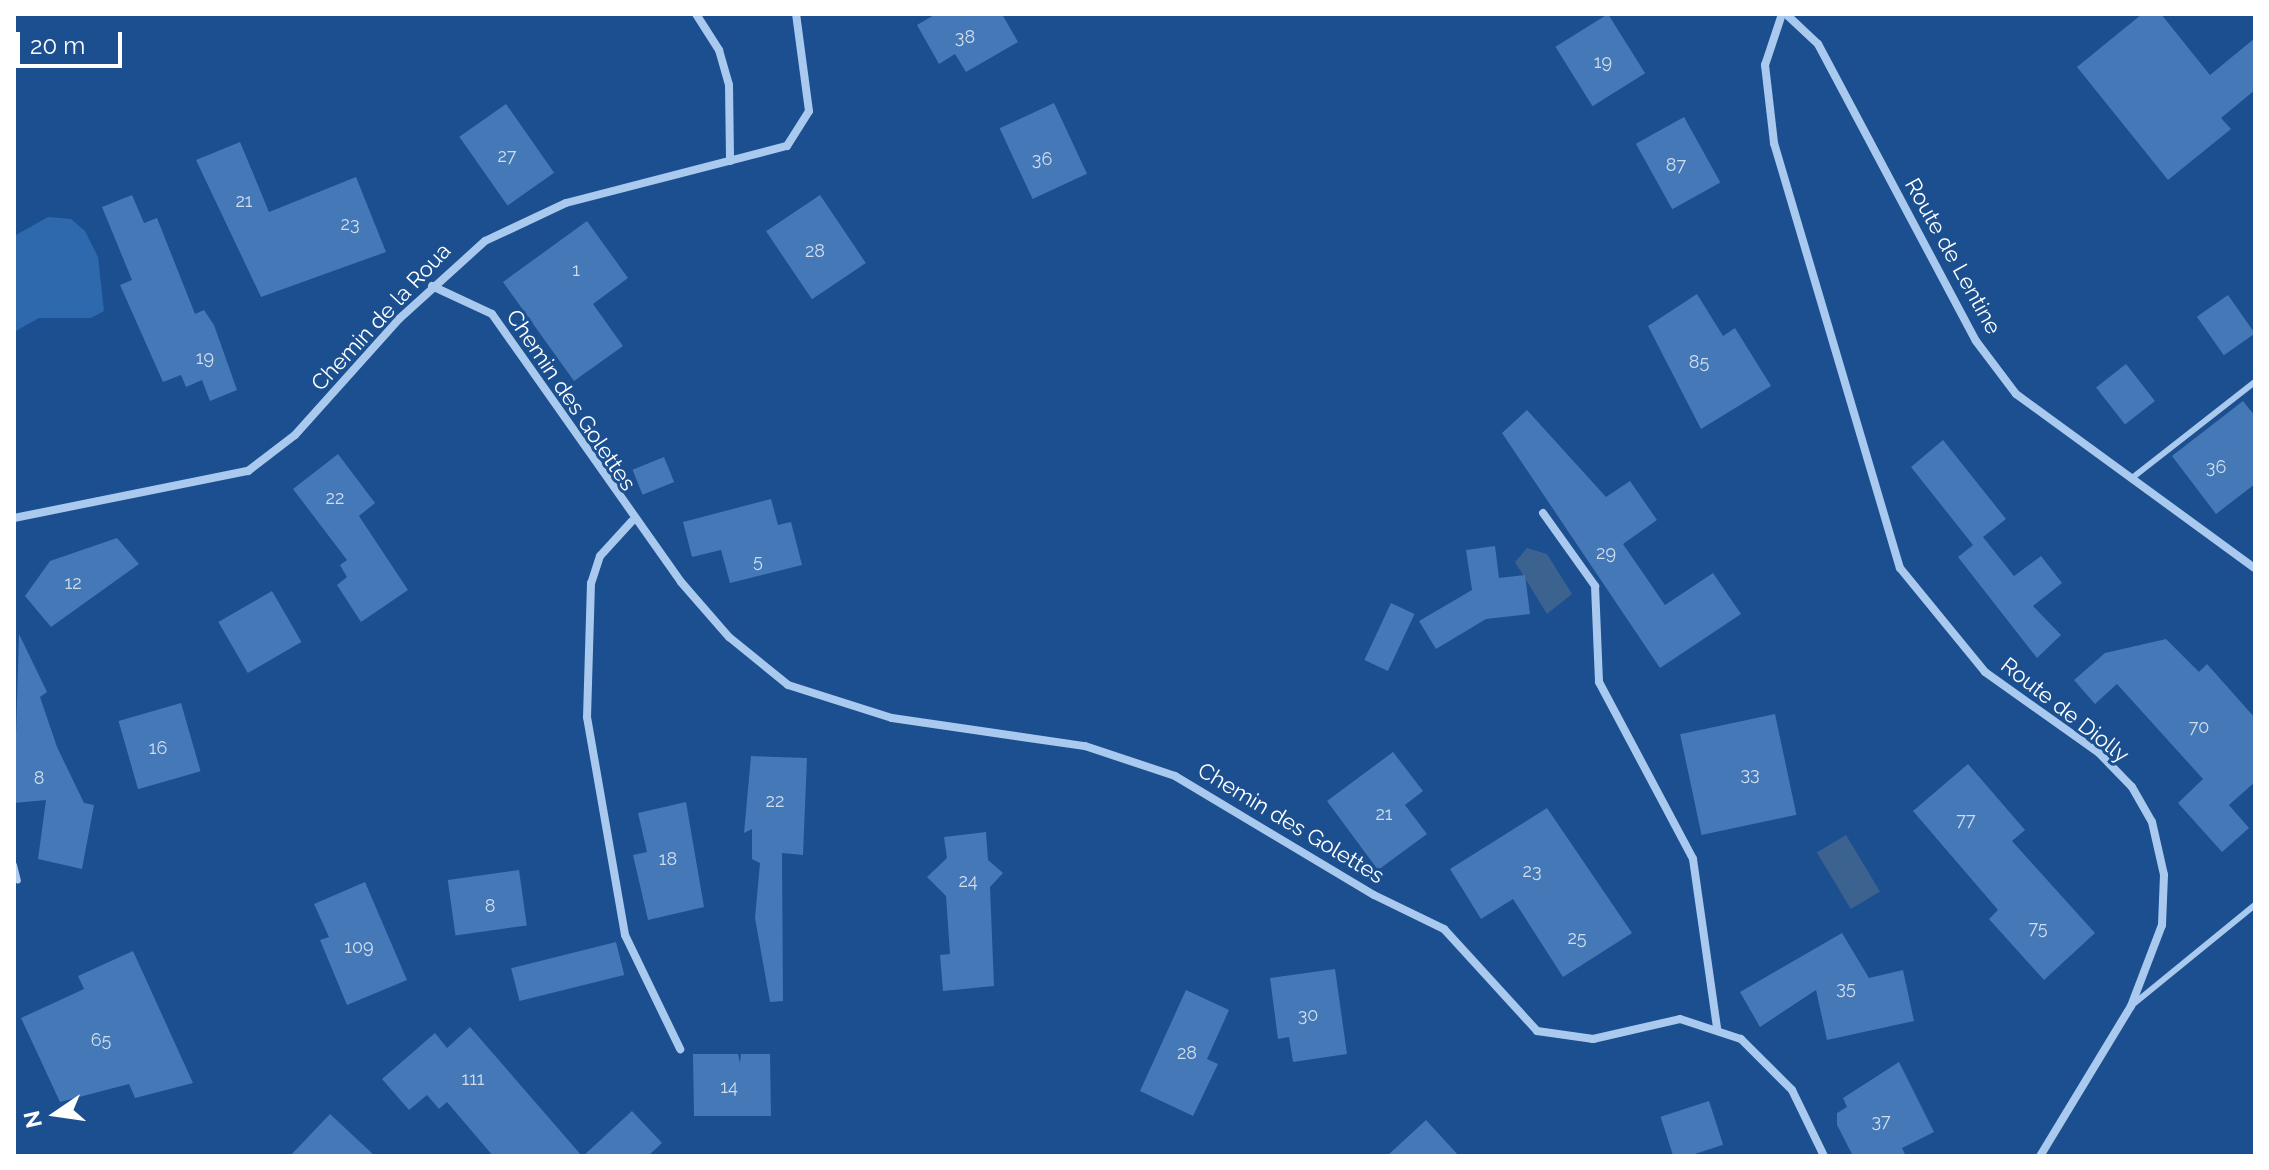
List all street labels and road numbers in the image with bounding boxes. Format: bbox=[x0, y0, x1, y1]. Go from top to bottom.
street label: Route de Lentine bbox=[1899, 173, 2007, 339]
street label: Chemin de la Roua bbox=[306, 238, 456, 396]
street label: Chemin des Golettes bbox=[501, 304, 641, 496]
street label: Route de Diolly bbox=[1996, 652, 2134, 768]
street label: Chemin des Golettes bbox=[1193, 757, 1389, 889]

